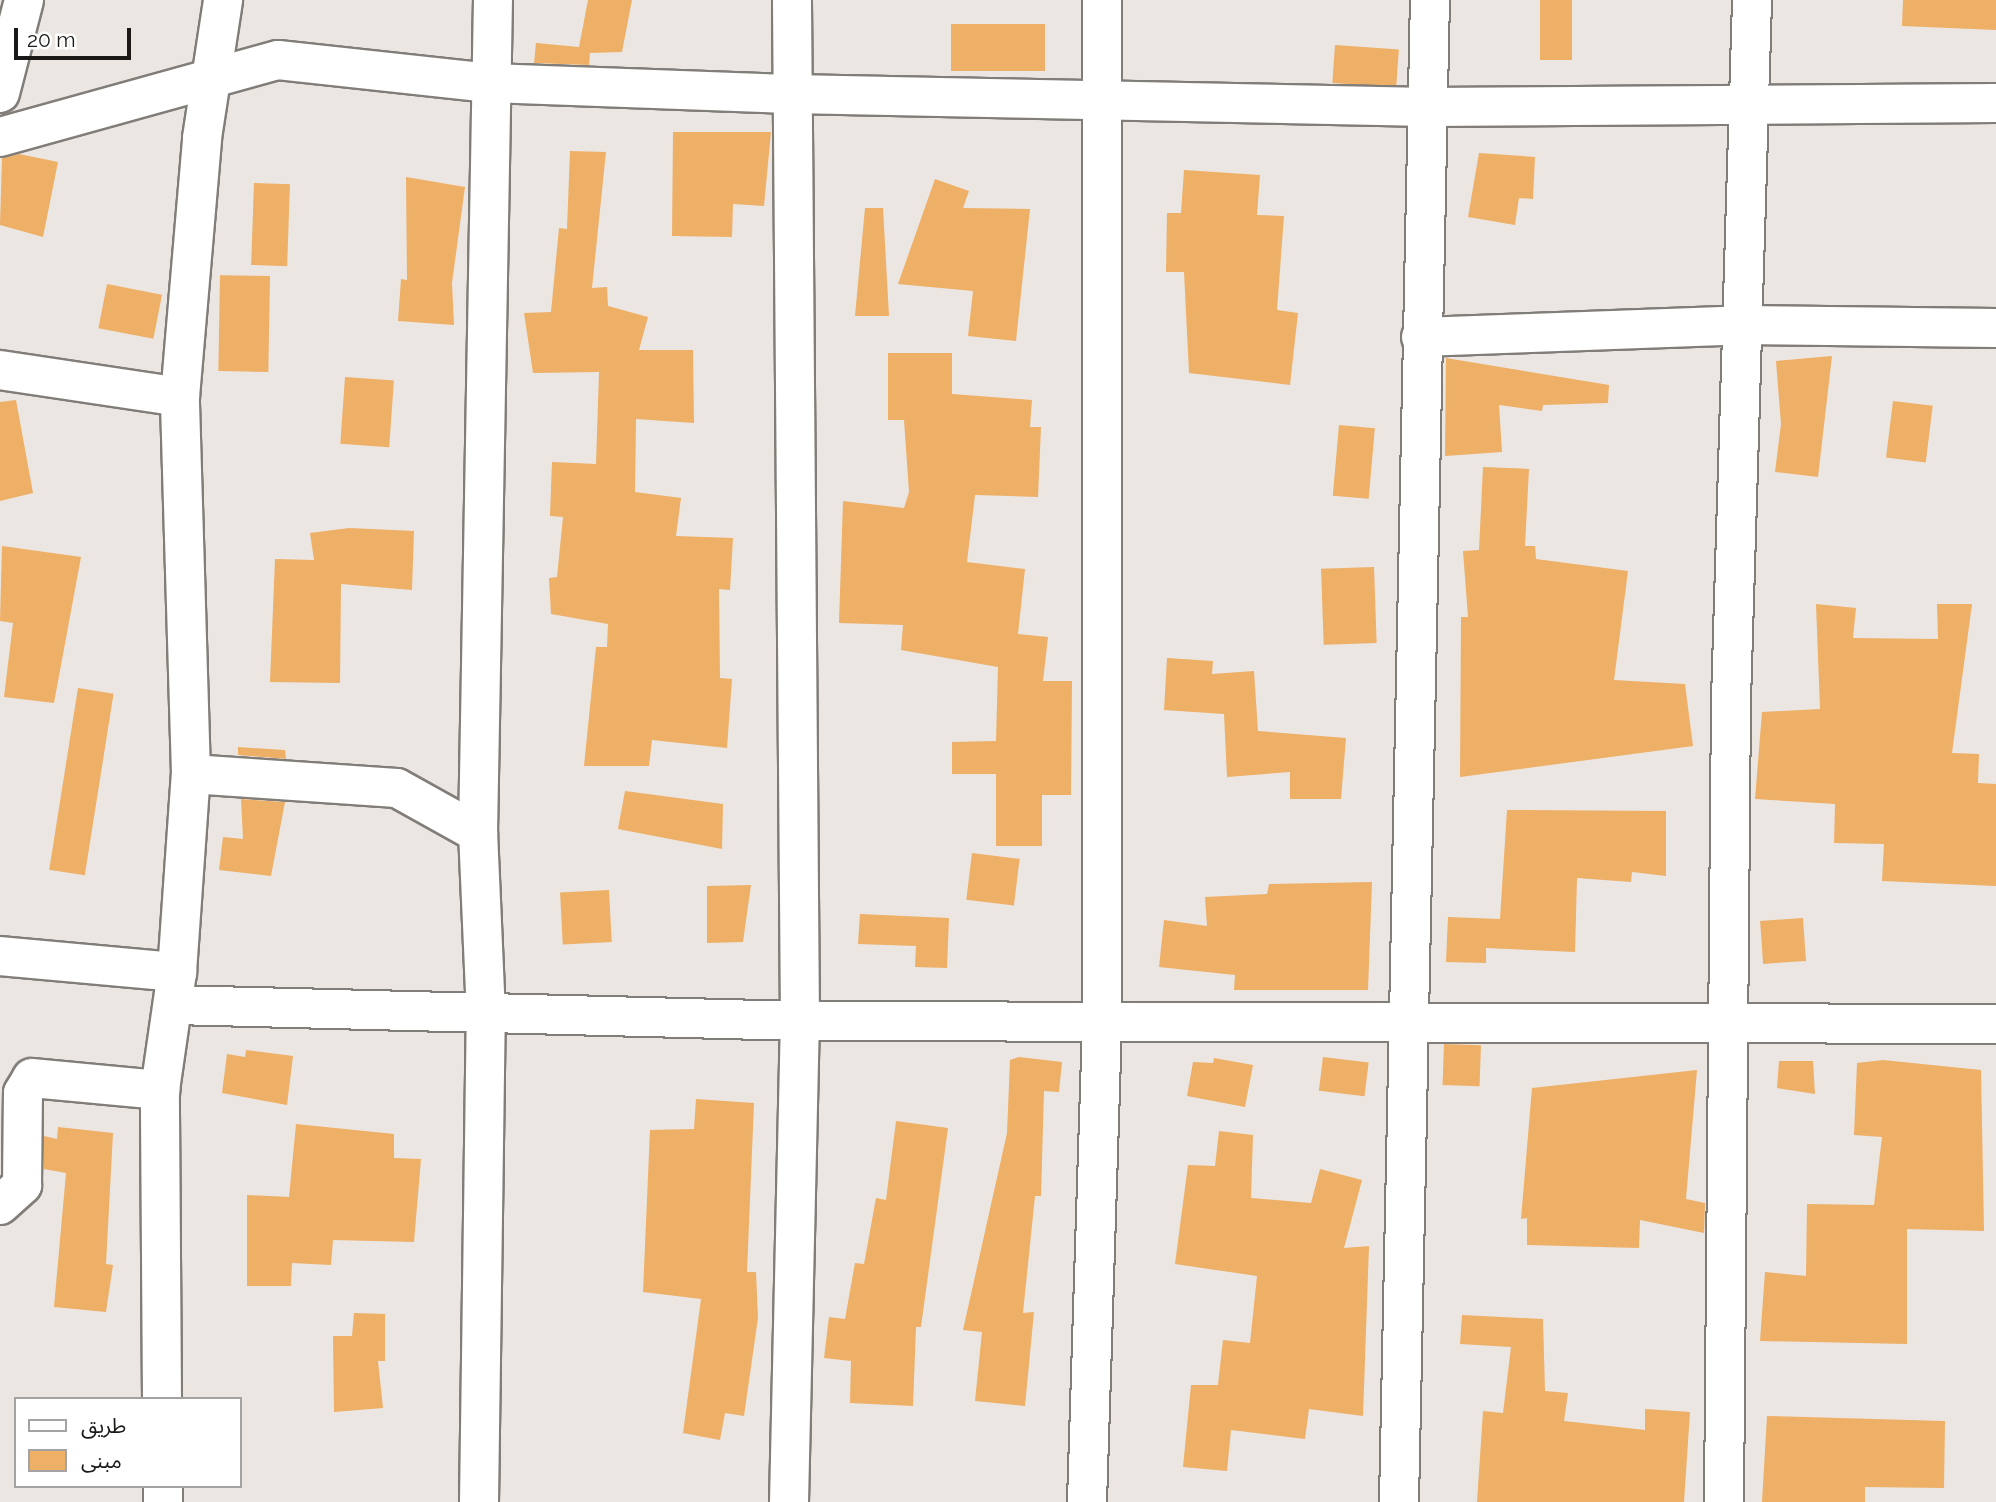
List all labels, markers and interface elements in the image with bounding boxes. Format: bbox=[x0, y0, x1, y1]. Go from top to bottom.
scale bar bbox=[18, 14, 135, 58]
text: 20 m bbox=[27, 27, 75, 52]
legend bbox=[14, 1397, 242, 1488]
text: طريق bbox=[81, 1413, 126, 1438]
text: مبنى bbox=[81, 1448, 122, 1473]

